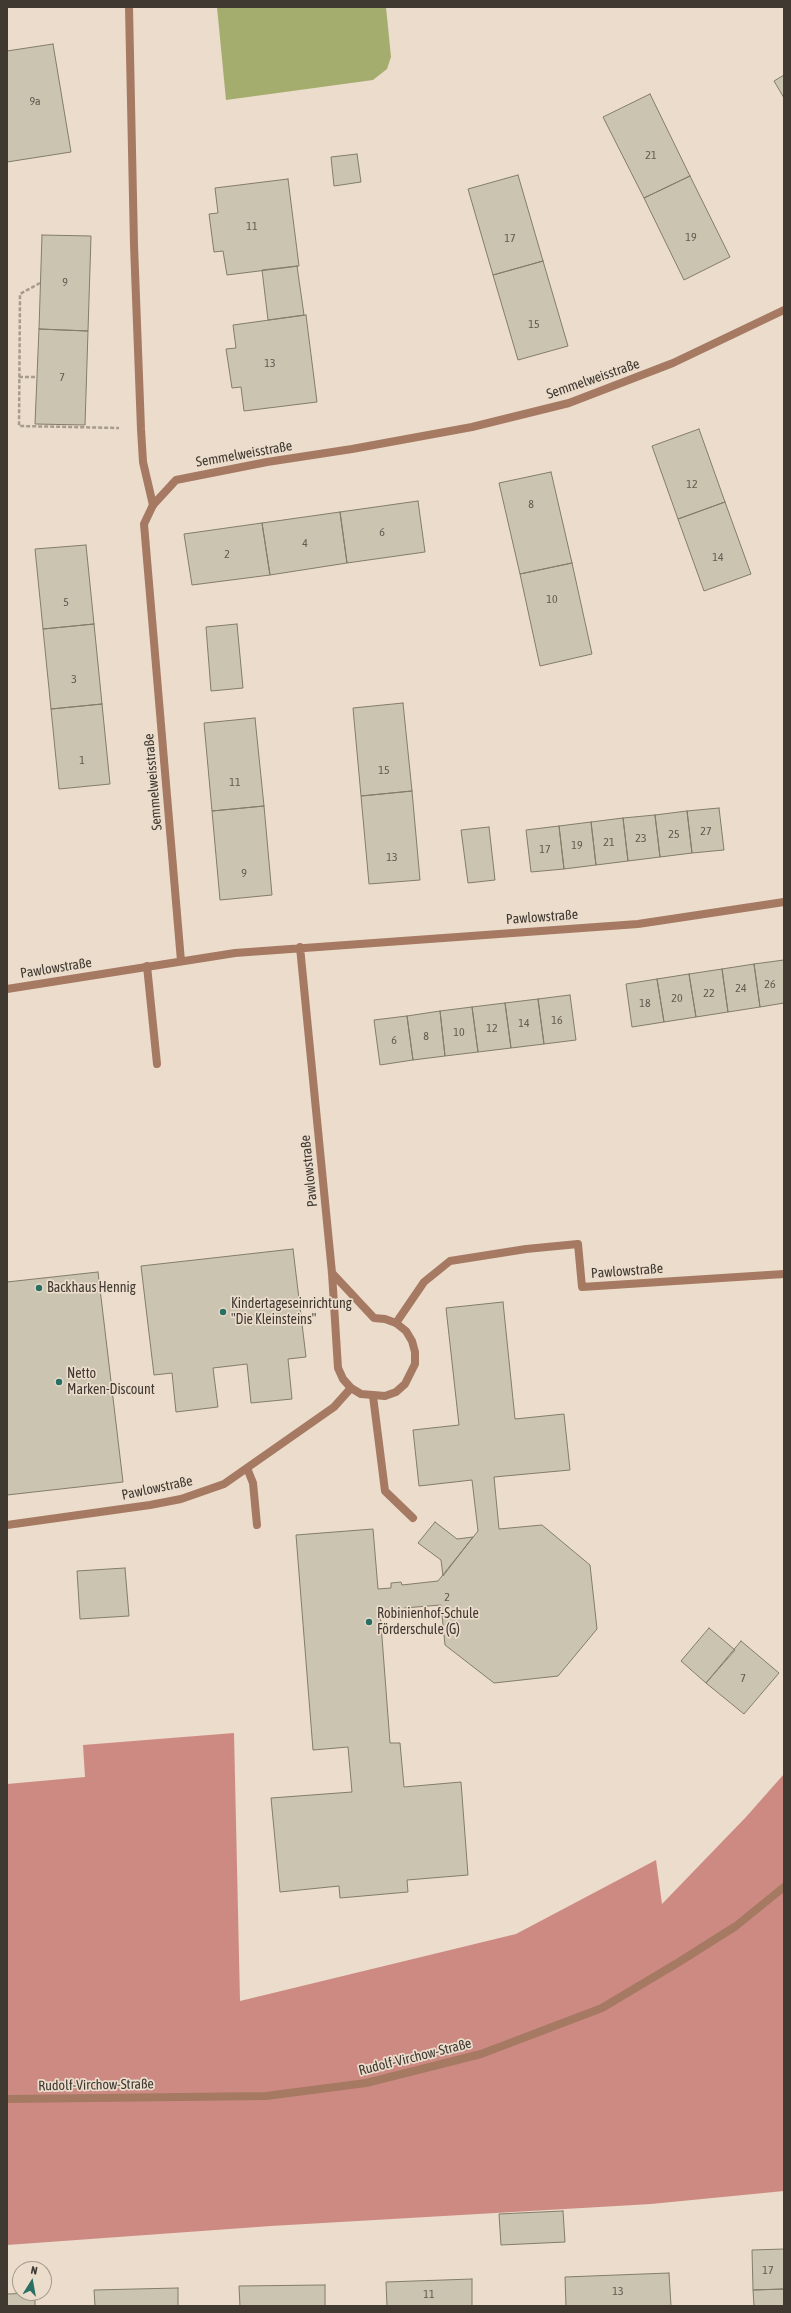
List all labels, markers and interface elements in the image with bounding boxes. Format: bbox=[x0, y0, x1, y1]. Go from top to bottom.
house number: 9a bbox=[29, 94, 41, 108]
house number: 21 bbox=[645, 148, 657, 162]
house number: 11 bbox=[246, 219, 258, 233]
house number: 19 bbox=[685, 230, 697, 244]
house number: 17 bbox=[504, 231, 516, 245]
house number: 9 bbox=[62, 275, 68, 289]
house number: 15 bbox=[528, 317, 540, 331]
street label: Semmelweisstraße bbox=[544, 355, 642, 403]
house number: 13 bbox=[264, 356, 276, 370]
house number: 7 bbox=[59, 370, 65, 384]
street label: Semmelweisstraße bbox=[195, 437, 293, 471]
house number: 12 bbox=[686, 477, 698, 491]
house number: 8 bbox=[528, 497, 534, 511]
house number: 6 bbox=[379, 525, 385, 539]
house number: 4 bbox=[302, 536, 308, 550]
house number: 2 bbox=[224, 547, 230, 561]
house number: 14 bbox=[712, 550, 724, 564]
house number: 10 bbox=[546, 592, 558, 606]
house number: 5 bbox=[63, 595, 69, 609]
house number: 3 bbox=[71, 672, 77, 686]
street label: Semmelweisstraße bbox=[140, 733, 166, 831]
house number: 1 bbox=[79, 753, 85, 767]
house number: 15 bbox=[378, 763, 390, 777]
house number: 11 bbox=[229, 775, 241, 789]
house number: 27 bbox=[700, 824, 712, 838]
house number: 25 bbox=[668, 827, 680, 841]
house number: 23 bbox=[635, 831, 647, 845]
house number: 21 bbox=[603, 835, 615, 849]
house number: 19 bbox=[571, 838, 583, 852]
house number: 17 bbox=[539, 842, 551, 856]
house number: 13 bbox=[386, 850, 398, 864]
house number: 9 bbox=[241, 866, 247, 880]
street label: Pawlowstraße bbox=[505, 906, 579, 928]
street label: Pawlowstraße bbox=[19, 954, 93, 982]
house number: 26 bbox=[764, 977, 776, 991]
house number: 24 bbox=[735, 981, 747, 995]
house number: 22 bbox=[703, 986, 715, 1000]
house number: 20 bbox=[671, 991, 683, 1005]
house number: 18 bbox=[639, 996, 651, 1010]
house number: 16 bbox=[551, 1013, 563, 1027]
house number: 14 bbox=[518, 1016, 530, 1030]
house number: 12 bbox=[486, 1021, 498, 1035]
house number: 10 bbox=[453, 1025, 465, 1039]
house number: 8 bbox=[423, 1029, 429, 1043]
house number: 6 bbox=[391, 1033, 397, 1047]
street label: Pawlowstraße bbox=[297, 1134, 321, 1208]
street label: Pawlowstraße bbox=[590, 1260, 664, 1282]
place label: Backhaus Hennig bbox=[47, 1280, 136, 1296]
marker: Backhaus Hennig bbox=[34, 1283, 44, 1293]
place label: Kindertageseinrichtung "Die Kleinsteins" bbox=[231, 1296, 352, 1328]
marker: Kindertageseinrichtung "Die Kleinsteins" bbox=[218, 1307, 228, 1317]
place label: Netto Marken-Discount bbox=[67, 1366, 155, 1398]
marker: Netto Marken-Discount bbox=[54, 1377, 64, 1387]
street label: Pawlowstraße bbox=[120, 1472, 194, 1504]
house number: 2 bbox=[444, 1590, 450, 1604]
place label: Robinienhof-Schule Förderschule (G) bbox=[377, 1606, 479, 1638]
marker: Robinienhof-Schule Förderschule (G) bbox=[364, 1617, 374, 1627]
house number: 7 bbox=[740, 1671, 746, 1685]
street label: Rudolf-Virchow-Straße bbox=[357, 2035, 473, 2079]
street label: Rudolf-Virchow-Straße bbox=[38, 2076, 154, 2094]
north arrow bbox=[12, 2261, 52, 2301]
house number: 17 bbox=[762, 2263, 774, 2277]
text: N bbox=[30, 2264, 38, 2277]
house number: 13 bbox=[612, 2284, 624, 2298]
house number: 11 bbox=[423, 2287, 435, 2301]

